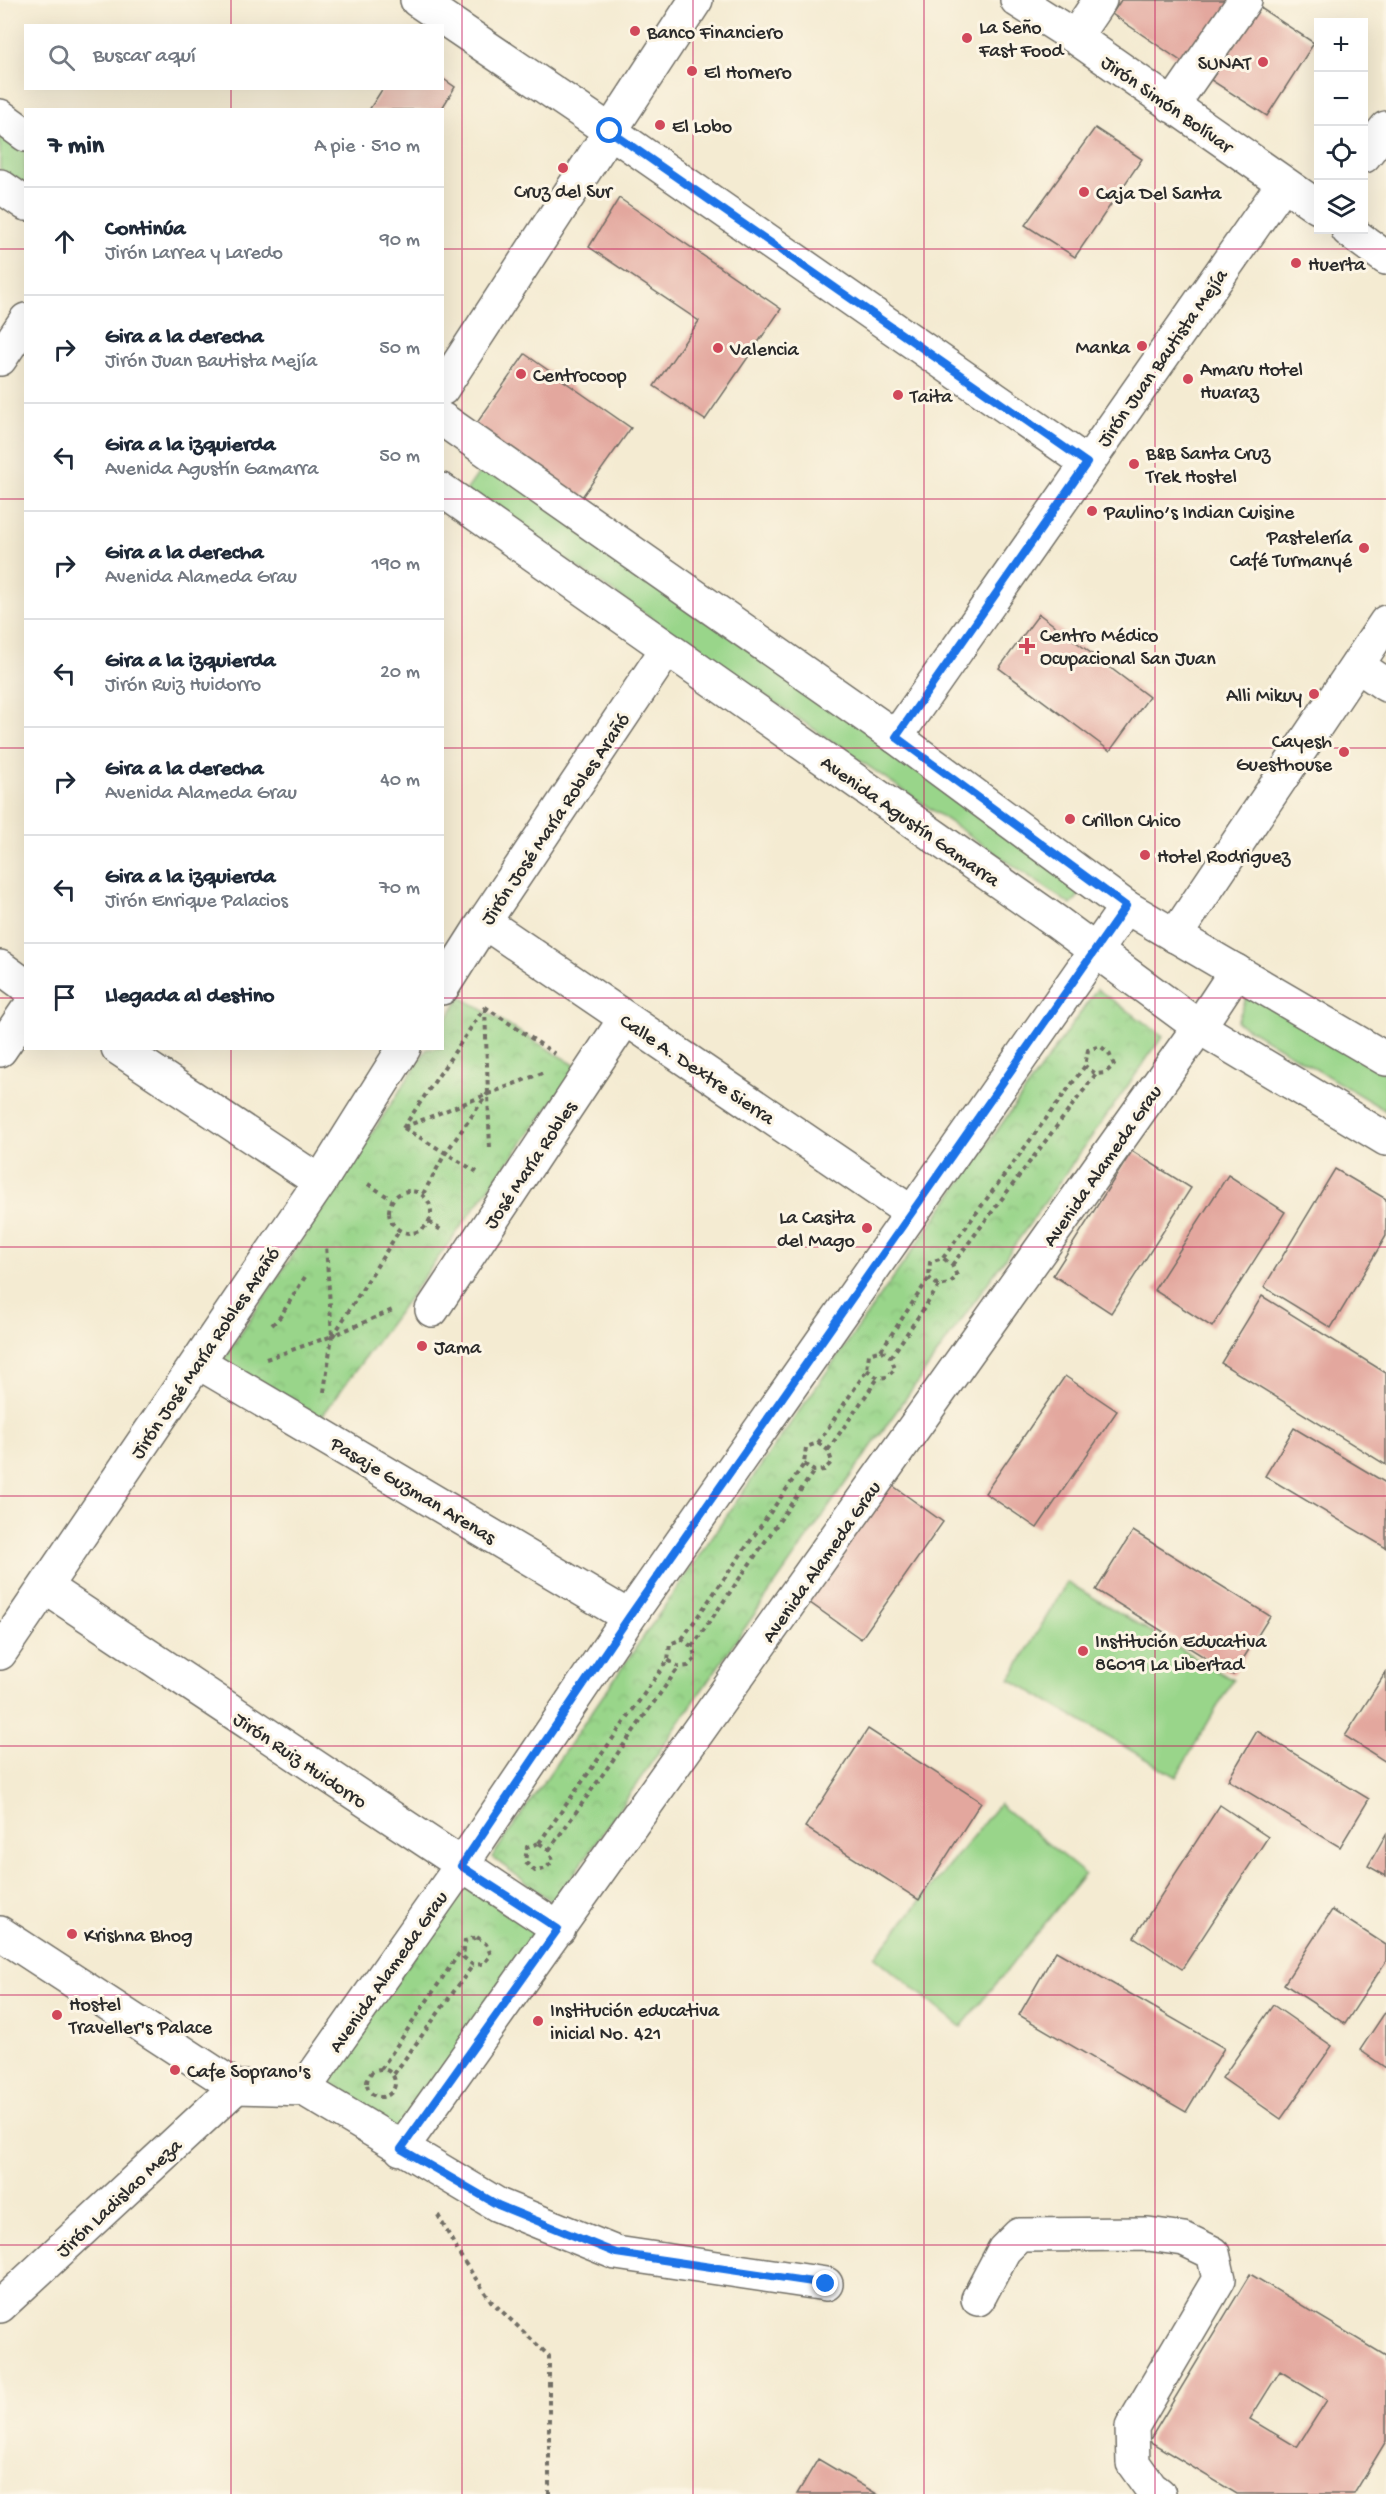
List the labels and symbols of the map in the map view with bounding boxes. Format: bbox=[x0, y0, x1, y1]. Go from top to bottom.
place label: La Seño Fast Food bbox=[978, 18, 1066, 64]
place label: Banco Financiero bbox=[646, 23, 783, 46]
marker: Banco Financiero bbox=[628, 24, 642, 38]
marker: La Seño Fast Food bbox=[960, 31, 974, 45]
street label: Jirón Simón Bolívar bbox=[1096, 52, 1238, 161]
place label: SUNAT bbox=[1198, 54, 1252, 77]
marker: SUNAT bbox=[1256, 55, 1270, 69]
place label: El Hornero bbox=[704, 63, 792, 86]
marker: El Hornero bbox=[685, 64, 699, 78]
route start bbox=[596, 117, 622, 143]
place label: El Lobo bbox=[672, 117, 732, 140]
marker: El Lobo bbox=[653, 118, 667, 132]
marker: Cruz del Sur bbox=[556, 161, 570, 175]
place label: Cruz del Sur bbox=[514, 182, 614, 205]
place label: Caja Del Santa bbox=[1096, 184, 1222, 207]
marker: Caja Del Santa bbox=[1077, 185, 1091, 199]
place label: Huerta bbox=[1308, 255, 1366, 278]
marker: Huerta bbox=[1289, 256, 1303, 270]
street label: Jirón Juan Bautista Mejía bbox=[1094, 265, 1235, 452]
place label: Manka bbox=[1075, 338, 1131, 361]
marker: Manka bbox=[1135, 339, 1149, 353]
place label: Valencia bbox=[729, 340, 800, 363]
marker: Valencia bbox=[711, 341, 725, 355]
place label: Amaru Hotel Huaraz bbox=[1200, 360, 1303, 406]
place label: Centrocoop bbox=[533, 366, 627, 389]
marker: Centrocoop bbox=[514, 367, 528, 381]
marker: Amaru Hotel Huaraz bbox=[1181, 372, 1195, 386]
place label: Taita bbox=[909, 387, 953, 410]
marker: Taita bbox=[891, 388, 905, 402]
place label: B&B Santa Cruz Trek Hostel bbox=[1145, 444, 1272, 490]
marker: B&B Santa Cruz Trek Hostel bbox=[1127, 457, 1141, 471]
place label: Paulino’s Indian Cuisine bbox=[1103, 503, 1295, 526]
marker: Paulino’s Indian Cuisine bbox=[1085, 504, 1099, 518]
place label: Pastelería Café Turmanyé bbox=[1230, 528, 1353, 574]
marker: Pastelería Café Turmanyé bbox=[1357, 541, 1371, 555]
place label: Centro Médico Ocupacional San Juan bbox=[1040, 626, 1216, 672]
marker: Centro Médico Ocupacional San Juan bbox=[1018, 637, 1036, 655]
place label: Alli Mikuy bbox=[1226, 686, 1302, 709]
marker: Alli Mikuy bbox=[1307, 687, 1321, 701]
street label: Jirón José María Robles Arañó bbox=[477, 710, 636, 930]
place label: Cayesh Guesthouse bbox=[1236, 732, 1333, 778]
marker: Cayesh Guesthouse bbox=[1337, 745, 1351, 759]
street label: Avenida Agustín Gamarra bbox=[815, 752, 1004, 894]
place label: Crillon Chico bbox=[1082, 811, 1181, 834]
marker: Crillon Chico bbox=[1063, 812, 1077, 826]
place label: Hotel Rodriguez bbox=[1157, 847, 1292, 870]
marker: Hotel Rodriguez bbox=[1138, 848, 1152, 862]
street label: Calle A. Dextre Sierra bbox=[614, 1010, 779, 1132]
street label: Avenida Alameda Grau bbox=[1039, 1081, 1169, 1252]
street label: José María Robles bbox=[481, 1097, 583, 1234]
place label: La Casita del Mago bbox=[777, 1208, 856, 1254]
marker: La Casita del Mago bbox=[860, 1221, 874, 1235]
street label: Jirón José María Robles Arañó bbox=[127, 1244, 286, 1464]
place label: Jama bbox=[434, 1338, 482, 1361]
marker: Jama bbox=[415, 1339, 429, 1353]
street label: Pasaje Guzman Arenas bbox=[324, 1433, 500, 1551]
street label: Avenida Alameda Grau bbox=[758, 1477, 888, 1648]
place label: Institución Educativa 86019 La Libertad bbox=[1095, 1632, 1267, 1678]
marker: Institución Educativa 86019 La Libertad bbox=[1076, 1644, 1090, 1658]
street label: Jirón Ruiz Huidorro bbox=[228, 1709, 370, 1815]
street label: Avenida Alameda Grau bbox=[325, 1887, 455, 2058]
place label: Krishna Bhog bbox=[84, 1926, 193, 1949]
marker: Krishna Bhog bbox=[65, 1927, 79, 1941]
place label: Hostel Traveller's Palace bbox=[68, 1995, 213, 2041]
place label: Institución educativa inicial No. 421 bbox=[550, 2001, 720, 2047]
marker: Hostel Traveller's Palace bbox=[50, 2008, 64, 2022]
marker: Institución educativa inicial No. 421 bbox=[531, 2014, 545, 2028]
place label: Cafe Soprano's bbox=[187, 2062, 311, 2085]
marker: Cafe Soprano's bbox=[168, 2063, 182, 2077]
street label: Jirón Ladislao Meza bbox=[53, 2135, 189, 2264]
route end bbox=[812, 2270, 838, 2296]

